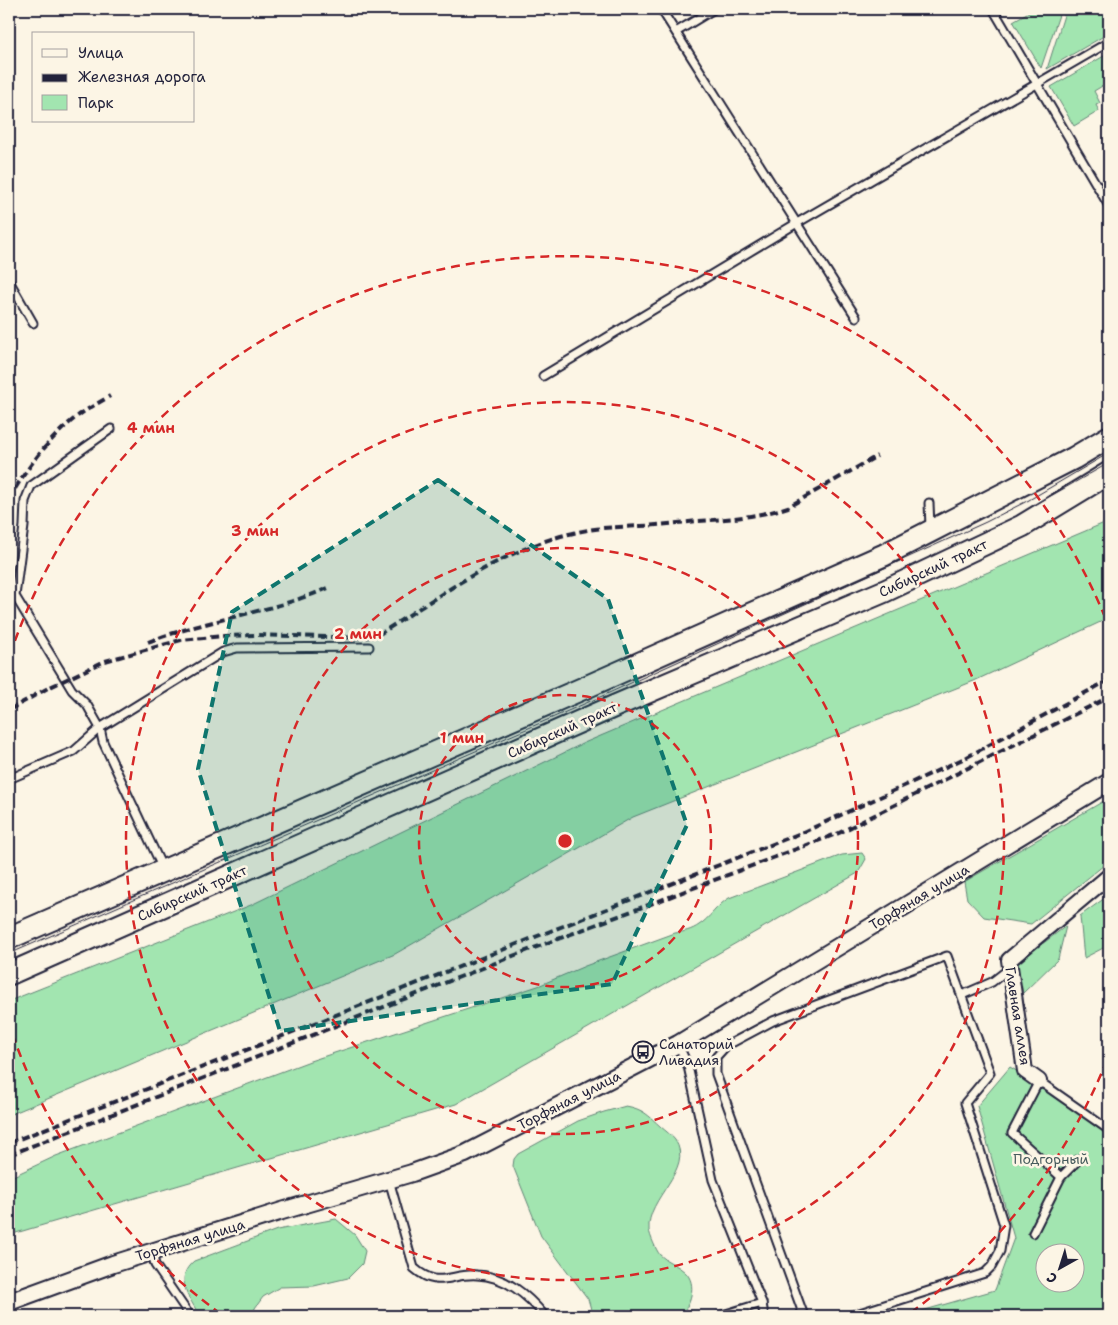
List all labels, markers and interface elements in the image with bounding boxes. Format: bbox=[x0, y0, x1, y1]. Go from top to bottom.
legend bbox=[32, 32, 195, 122]
text: Улица bbox=[78, 43, 124, 63]
text: Железная дорога bbox=[78, 67, 206, 87]
text: Парк bbox=[78, 93, 114, 113]
text: 4 мин bbox=[127, 418, 175, 438]
text: 3 мин bbox=[231, 521, 279, 541]
street label: Сибирский тракт bbox=[876, 535, 991, 601]
text: 2 мин bbox=[334, 624, 382, 644]
street label: Сибирский тракт bbox=[504, 697, 620, 762]
text: 1 мин bbox=[440, 728, 484, 748]
centre of rings bbox=[556, 832, 574, 850]
street label: Сибирский тракт bbox=[134, 860, 250, 925]
street label: Торфяная улица bbox=[866, 860, 973, 934]
street label: Главная аллея bbox=[1001, 966, 1035, 1066]
place label: Санаторий Ливадия bbox=[659, 1035, 734, 1069]
bus stop icon: Санаторий Ливадия bbox=[631, 1040, 655, 1064]
street label: Торфяная улица bbox=[514, 1066, 624, 1134]
park label: Подгорный bbox=[1013, 1150, 1089, 1168]
street label: Торфяная улица bbox=[133, 1215, 247, 1265]
north arrow bbox=[1036, 1242, 1086, 1292]
text: С bbox=[1043, 1268, 1061, 1288]

